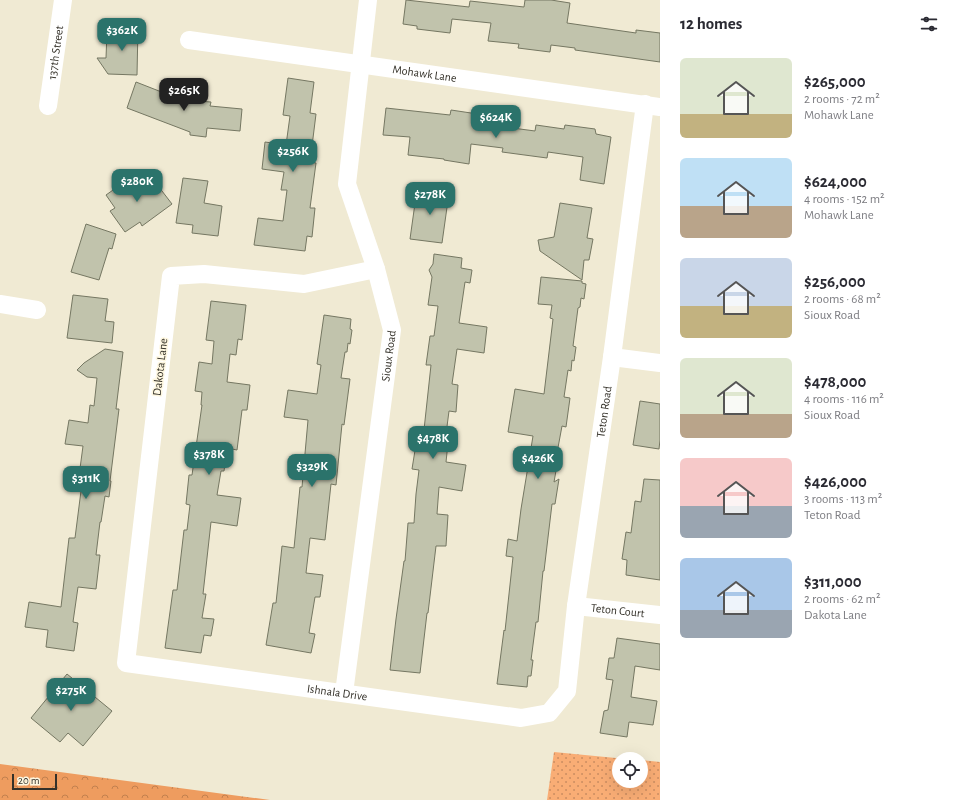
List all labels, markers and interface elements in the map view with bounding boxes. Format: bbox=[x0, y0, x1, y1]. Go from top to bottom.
icon: filters bbox=[918, 13, 940, 35]
text: 12 homes bbox=[680, 15, 742, 32]
pin: $362K bbox=[94, 18, 150, 52]
text: $362K bbox=[106, 24, 138, 37]
street label: 137th Street bbox=[46, 25, 65, 80]
street label: Mohawk Lane bbox=[392, 63, 457, 84]
text: $265,000 bbox=[804, 73, 866, 90]
icon: home bbox=[712, 74, 760, 122]
pin: $265K bbox=[156, 78, 212, 112]
text: $265K bbox=[168, 84, 200, 97]
text: 2 rooms · 72 m² bbox=[804, 93, 880, 106]
pin: $624K bbox=[468, 105, 524, 139]
text: Mohawk Lane bbox=[804, 109, 874, 122]
text: $624K bbox=[480, 111, 512, 124]
pin: $256K bbox=[265, 139, 321, 173]
text: $256K bbox=[277, 145, 309, 158]
pin: $280K bbox=[109, 169, 165, 203]
text: $624,000 bbox=[804, 173, 867, 190]
icon: home bbox=[712, 174, 760, 222]
text: $280K bbox=[121, 175, 153, 188]
pin: $278K bbox=[402, 182, 458, 216]
text: $278K bbox=[414, 188, 446, 201]
text: 4 rooms · 152 m² bbox=[804, 193, 885, 206]
text: Mohawk Lane bbox=[804, 209, 874, 222]
text: $256,000 bbox=[804, 273, 866, 290]
icon: home bbox=[712, 274, 760, 322]
text: 2 rooms · 68 m² bbox=[804, 293, 881, 306]
text: Sioux Road bbox=[804, 309, 860, 322]
street label: Sioux Road bbox=[379, 330, 398, 382]
street label: Dakota Lane bbox=[151, 338, 169, 396]
text: $478,000 bbox=[804, 373, 866, 390]
icon: home bbox=[712, 374, 760, 422]
street label: Teton Road bbox=[594, 385, 614, 439]
text: 4 rooms · 116 m² bbox=[804, 393, 884, 406]
text: Sioux Road bbox=[804, 409, 860, 422]
pin: $478K bbox=[405, 426, 461, 460]
text: $478K bbox=[417, 432, 449, 445]
pin: $378K bbox=[181, 442, 237, 476]
pin: $426K bbox=[510, 446, 566, 480]
text: $378K bbox=[193, 448, 225, 461]
text: $426K bbox=[522, 452, 554, 465]
pin: $329K bbox=[284, 454, 340, 488]
text: $329K bbox=[296, 460, 328, 473]
pin: $311K bbox=[58, 466, 114, 500]
text: $311K bbox=[72, 472, 100, 485]
text: $426,000 bbox=[804, 473, 867, 490]
icon: home bbox=[712, 474, 760, 522]
text: 3 rooms · 113 m² bbox=[804, 493, 882, 506]
text: Teton Road bbox=[804, 509, 860, 522]
text: $311,000 bbox=[804, 573, 862, 590]
icon: home bbox=[712, 574, 760, 622]
text: 2 rooms · 62 m² bbox=[804, 593, 880, 606]
street label: Teton Court bbox=[590, 602, 645, 619]
text: Dakota Lane bbox=[804, 609, 867, 622]
pin: $275K bbox=[43, 678, 99, 712]
street label: Ishnala Drive bbox=[306, 682, 368, 703]
text: $275K bbox=[56, 684, 86, 697]
map controls bbox=[612, 752, 648, 788]
button: locate bbox=[612, 752, 648, 788]
scale bar bbox=[12, 772, 57, 791]
text: 20 m bbox=[18, 775, 39, 786]

